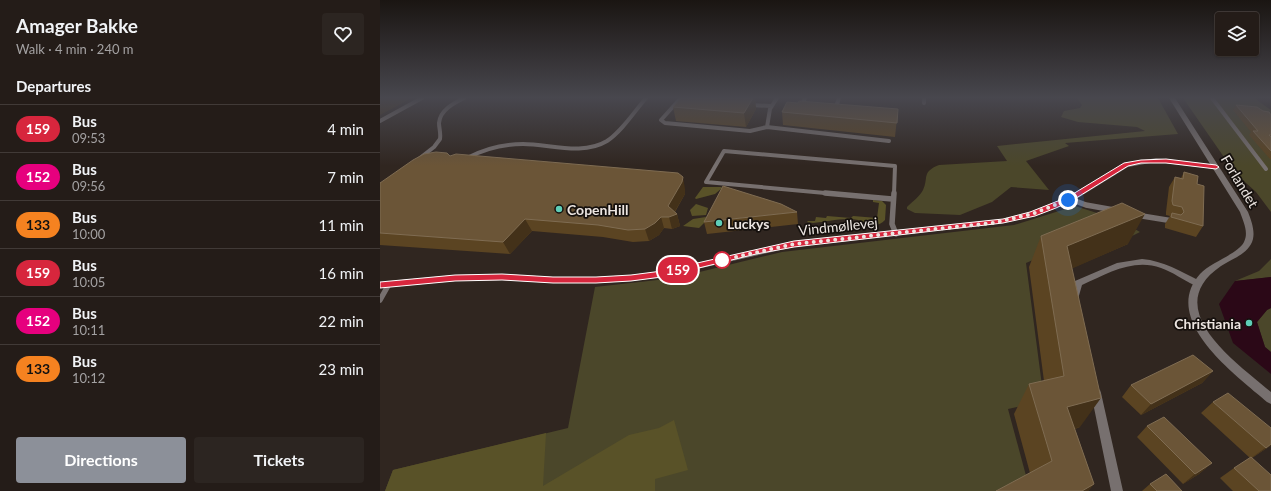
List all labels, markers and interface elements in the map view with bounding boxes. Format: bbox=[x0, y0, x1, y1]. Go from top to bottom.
map controls bbox=[1215, 12, 1259, 56]
button: layers bbox=[1215, 12, 1259, 56]
button: heart bbox=[322, 13, 364, 55]
text: Amager Bakke bbox=[16, 14, 138, 37]
text: Walk · 4 min · 240 m bbox=[16, 41, 134, 57]
text: Departures bbox=[16, 77, 91, 95]
text: Bus bbox=[72, 112, 97, 130]
text: 159 bbox=[26, 120, 50, 137]
text: 4 min bbox=[327, 120, 364, 138]
text: 09:53 bbox=[72, 130, 105, 146]
street label: Forlandet bbox=[1218, 151, 1262, 211]
text: Bus bbox=[72, 160, 97, 178]
text: 152 bbox=[26, 168, 50, 185]
text: 7 min bbox=[327, 168, 364, 186]
text: 09:56 bbox=[72, 178, 105, 194]
your location bbox=[1058, 190, 1078, 210]
place label: CopenHill bbox=[567, 201, 629, 218]
marker: CopenHill bbox=[554, 204, 564, 214]
text: Bus bbox=[72, 208, 97, 226]
street label: Vindmøllevej bbox=[798, 213, 878, 239]
place label: Luckys bbox=[727, 215, 770, 232]
text: 133 bbox=[26, 216, 50, 233]
text: 11 min bbox=[318, 216, 364, 234]
marker: Luckys bbox=[714, 218, 724, 228]
text: 10:00 bbox=[72, 226, 105, 242]
unlabelled marker bbox=[713, 251, 731, 269]
text: Bus bbox=[72, 256, 97, 274]
line badge: 159 bbox=[655, 257, 701, 283]
text: 159 bbox=[666, 261, 690, 278]
text: 159 bbox=[26, 264, 50, 281]
text: 16 min bbox=[318, 264, 364, 282]
text: 10:05 bbox=[72, 274, 105, 290]
text: Bus bbox=[72, 304, 97, 322]
text: 152 bbox=[26, 312, 50, 329]
text: 22 min bbox=[318, 312, 364, 330]
place label: Christiania bbox=[1174, 315, 1241, 332]
marker: Christiania bbox=[1244, 318, 1254, 328]
text: 10:11 bbox=[72, 322, 105, 338]
text: Bus bbox=[72, 352, 97, 370]
text: 133 bbox=[26, 360, 50, 377]
text: 23 min bbox=[318, 360, 364, 378]
text: 10:12 bbox=[72, 370, 105, 386]
button: Directions bbox=[16, 437, 186, 483]
button: Tickets bbox=[194, 437, 364, 483]

